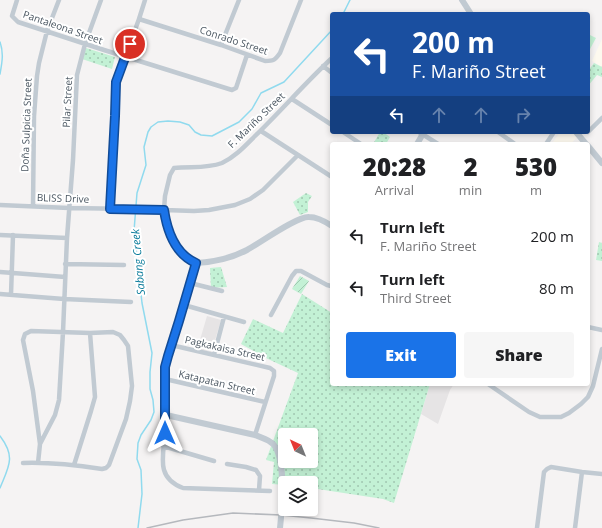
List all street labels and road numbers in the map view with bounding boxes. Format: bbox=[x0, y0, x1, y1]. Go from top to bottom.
street label: Pantaleona Street bbox=[21, 7, 105, 47]
street label: Conrado Street bbox=[198, 22, 270, 58]
street label: Pilar Street bbox=[59, 76, 75, 128]
street label: Doña Sulpicia Street bbox=[17, 77, 35, 172]
street label: F. Mariño Street bbox=[224, 89, 288, 151]
street label: BLISS Drive bbox=[37, 190, 90, 206]
street label: Pagkakaisa Street bbox=[183, 332, 267, 364]
street label: Katapatan Street bbox=[177, 366, 257, 398]

